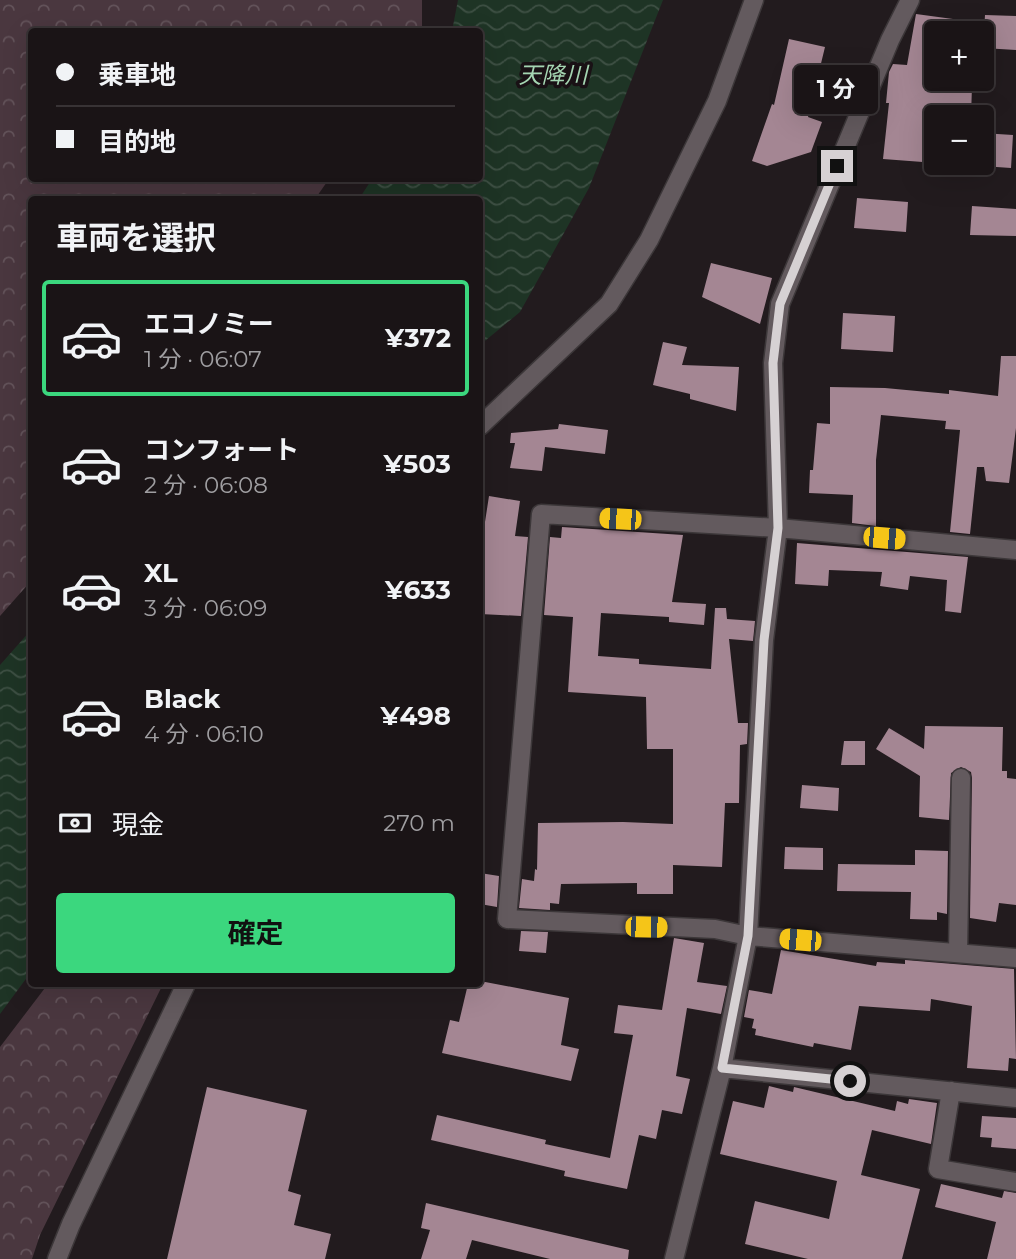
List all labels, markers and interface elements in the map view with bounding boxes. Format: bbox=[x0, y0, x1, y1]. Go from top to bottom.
map controls bbox=[924, 21, 994, 175]
button: + bbox=[924, 21, 994, 91]
text: 乗車地 bbox=[98, 59, 176, 91]
water label: 天降川 bbox=[519, 61, 591, 89]
callout: 1 分 bbox=[795, 64, 879, 114]
text: 1 分 bbox=[817, 75, 855, 103]
button: − bbox=[924, 105, 994, 175]
text: 目的地 bbox=[98, 126, 176, 158]
route end bbox=[821, 150, 853, 182]
text: 車両を選択 bbox=[56, 218, 216, 257]
icon: car bbox=[60, 307, 123, 370]
text: エコノミー bbox=[144, 308, 274, 340]
text: ¥372 bbox=[385, 322, 451, 354]
text: 1 分 · 06:07 bbox=[144, 345, 262, 373]
icon: car bbox=[60, 433, 123, 496]
text: コンフォート bbox=[144, 434, 299, 466]
text: ¥503 bbox=[384, 448, 451, 480]
text: 2 分 · 06:08 bbox=[144, 471, 268, 499]
car bbox=[599, 507, 642, 531]
car bbox=[863, 526, 906, 550]
text: XL bbox=[144, 557, 178, 589]
icon: car bbox=[60, 559, 123, 622]
text: ¥633 bbox=[385, 574, 451, 606]
text: 3 分 · 06:09 bbox=[144, 594, 267, 622]
text: Black bbox=[144, 683, 220, 715]
icon: car bbox=[60, 685, 123, 748]
text: ¥498 bbox=[381, 700, 451, 732]
text: 4 分 · 06:10 bbox=[144, 720, 264, 748]
icon: cash bbox=[56, 804, 94, 842]
text: 現金 bbox=[112, 809, 164, 841]
text: 270 m bbox=[383, 809, 455, 837]
button: 確定 bbox=[56, 893, 455, 973]
car bbox=[625, 916, 668, 938]
car bbox=[779, 928, 822, 952]
route start bbox=[834, 1065, 866, 1097]

